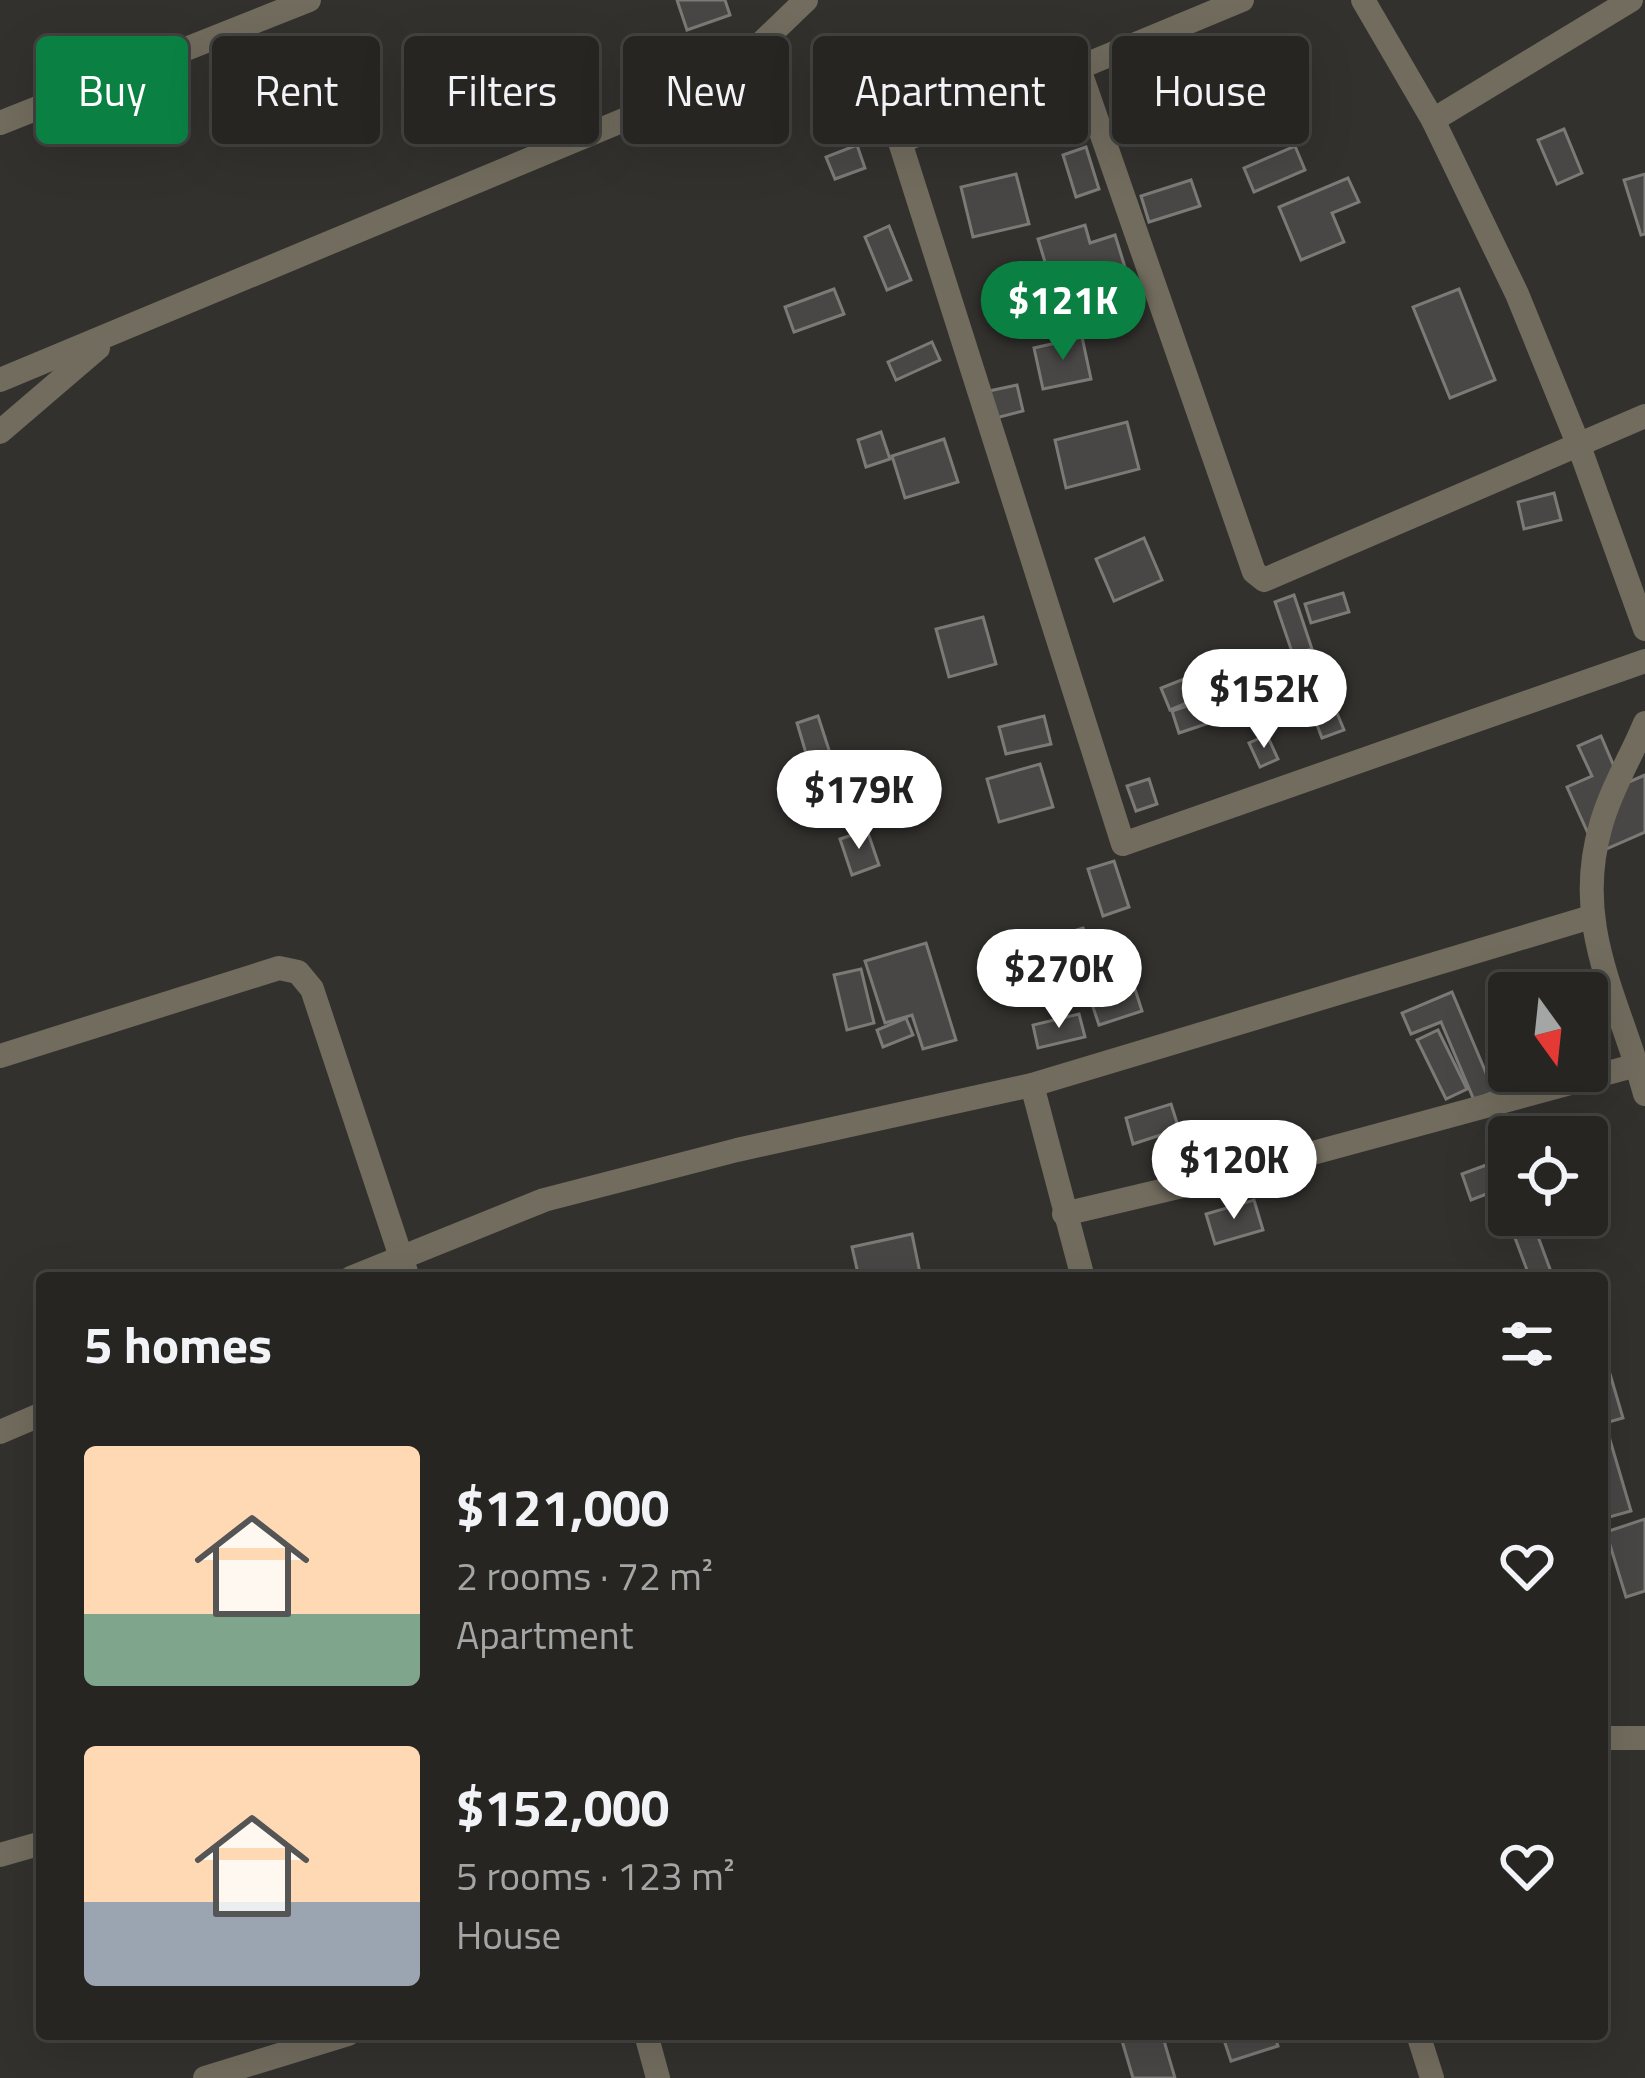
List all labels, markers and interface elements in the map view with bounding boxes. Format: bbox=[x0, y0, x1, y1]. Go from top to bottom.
chip: Buy bbox=[36, 36, 188, 144]
chip: Rent bbox=[212, 36, 380, 144]
chip: Filters bbox=[404, 36, 599, 144]
chip: New bbox=[623, 36, 789, 144]
chip: Apartment bbox=[813, 36, 1088, 144]
chip: House bbox=[1112, 36, 1309, 144]
pin: $121K bbox=[979, 261, 1147, 363]
text: $121K bbox=[1008, 270, 1118, 329]
pin: $152K bbox=[1180, 649, 1348, 751]
text: $152K bbox=[1209, 658, 1319, 717]
pin: $179K bbox=[775, 750, 943, 852]
text: $179K bbox=[804, 759, 914, 818]
pin: $270K bbox=[975, 929, 1143, 1031]
text: $270K bbox=[1004, 938, 1114, 997]
north arrow bbox=[1488, 972, 1608, 1092]
map controls bbox=[1488, 972, 1608, 1236]
button: locate bbox=[1488, 1116, 1608, 1236]
pin: $120K bbox=[1150, 1120, 1318, 1222]
text: $120K bbox=[1179, 1129, 1289, 1188]
text: 5 homes bbox=[84, 1305, 272, 1383]
icon: filters bbox=[1494, 1311, 1560, 1377]
text: $121,000 bbox=[456, 1468, 669, 1546]
icon: home bbox=[180, 1494, 324, 1638]
icon: heart bbox=[1494, 1533, 1560, 1599]
text: 2 rooms · 72 m² bbox=[456, 1546, 713, 1605]
text: Apartment bbox=[456, 1605, 633, 1664]
text: $152,000 bbox=[456, 1768, 669, 1846]
icon: home bbox=[180, 1794, 324, 1938]
icon: heart bbox=[1494, 1833, 1560, 1899]
text: 5 rooms · 123 m² bbox=[456, 1846, 735, 1905]
text: House bbox=[456, 1905, 561, 1964]

